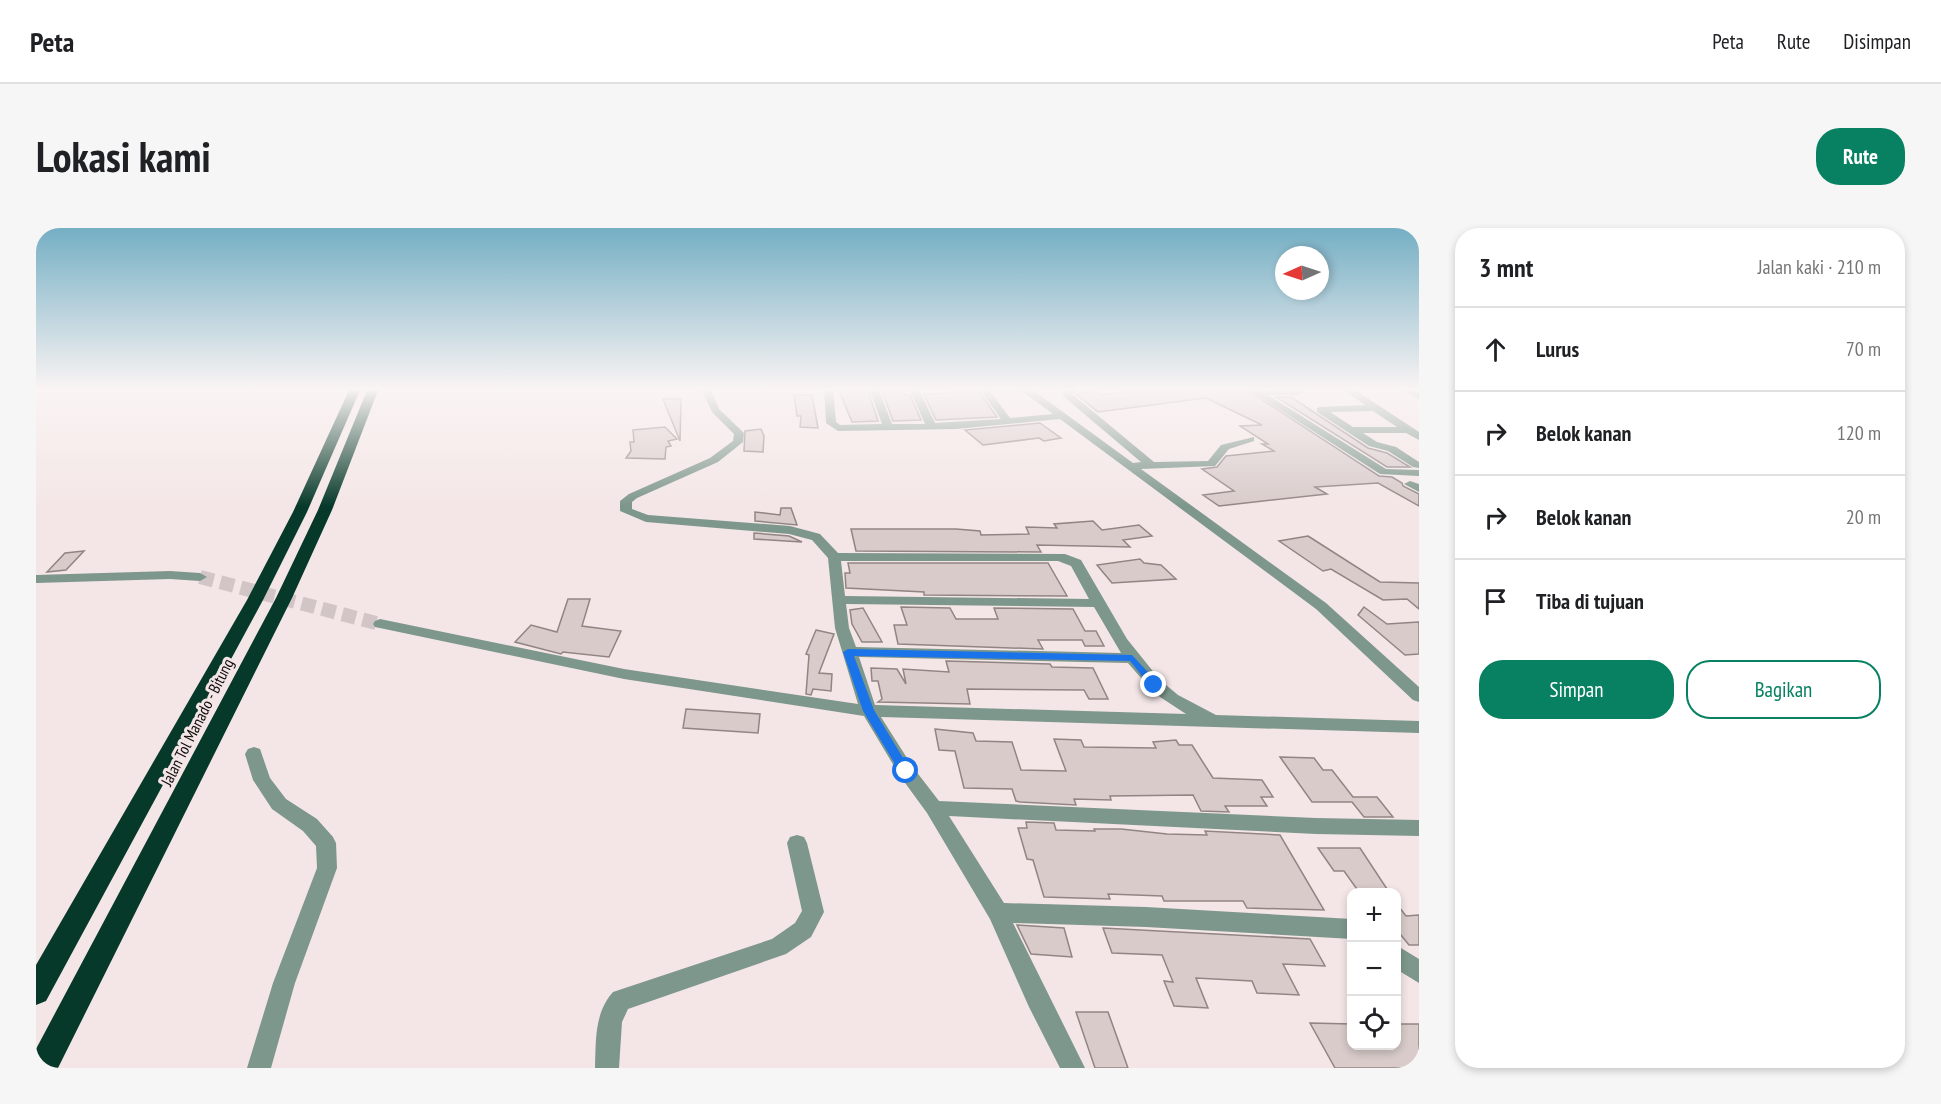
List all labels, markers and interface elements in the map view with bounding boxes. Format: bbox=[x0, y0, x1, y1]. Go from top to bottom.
text: Peta bbox=[30, 23, 74, 60]
text: Peta bbox=[1712, 28, 1744, 55]
text: Rute bbox=[1777, 28, 1810, 55]
text: Disimpan bbox=[1843, 28, 1911, 55]
button: Rute bbox=[1816, 128, 1905, 185]
text: Lokasi kami bbox=[36, 129, 211, 184]
north arrow bbox=[1275, 246, 1329, 300]
text: 3 mnt bbox=[1479, 251, 1533, 284]
text: Jalan kaki · 210 m bbox=[1758, 254, 1881, 280]
icon: ahead bbox=[1479, 333, 1512, 366]
text: Lurus bbox=[1536, 335, 1579, 363]
text: 70 m bbox=[1846, 336, 1881, 362]
icon: right bbox=[1479, 417, 1512, 450]
text: Belok kanan bbox=[1536, 419, 1631, 447]
text: 120 m bbox=[1837, 420, 1881, 446]
icon: right bbox=[1479, 501, 1512, 534]
text: Belok kanan bbox=[1536, 503, 1631, 531]
text: 20 m bbox=[1846, 504, 1881, 530]
icon: arrive bbox=[1479, 585, 1512, 618]
text: Tiba di tujuan bbox=[1536, 587, 1644, 615]
street label: Jalan Tol Manado - Bitung bbox=[156, 655, 238, 790]
button: Simpan bbox=[1479, 660, 1674, 719]
button: Bagikan bbox=[1686, 660, 1881, 719]
route end bbox=[1140, 671, 1166, 697]
route start bbox=[892, 757, 918, 783]
map controls bbox=[1347, 888, 1401, 1050]
button: + bbox=[1347, 888, 1401, 942]
button: − bbox=[1347, 942, 1401, 996]
button: locate bbox=[1347, 996, 1401, 1050]

